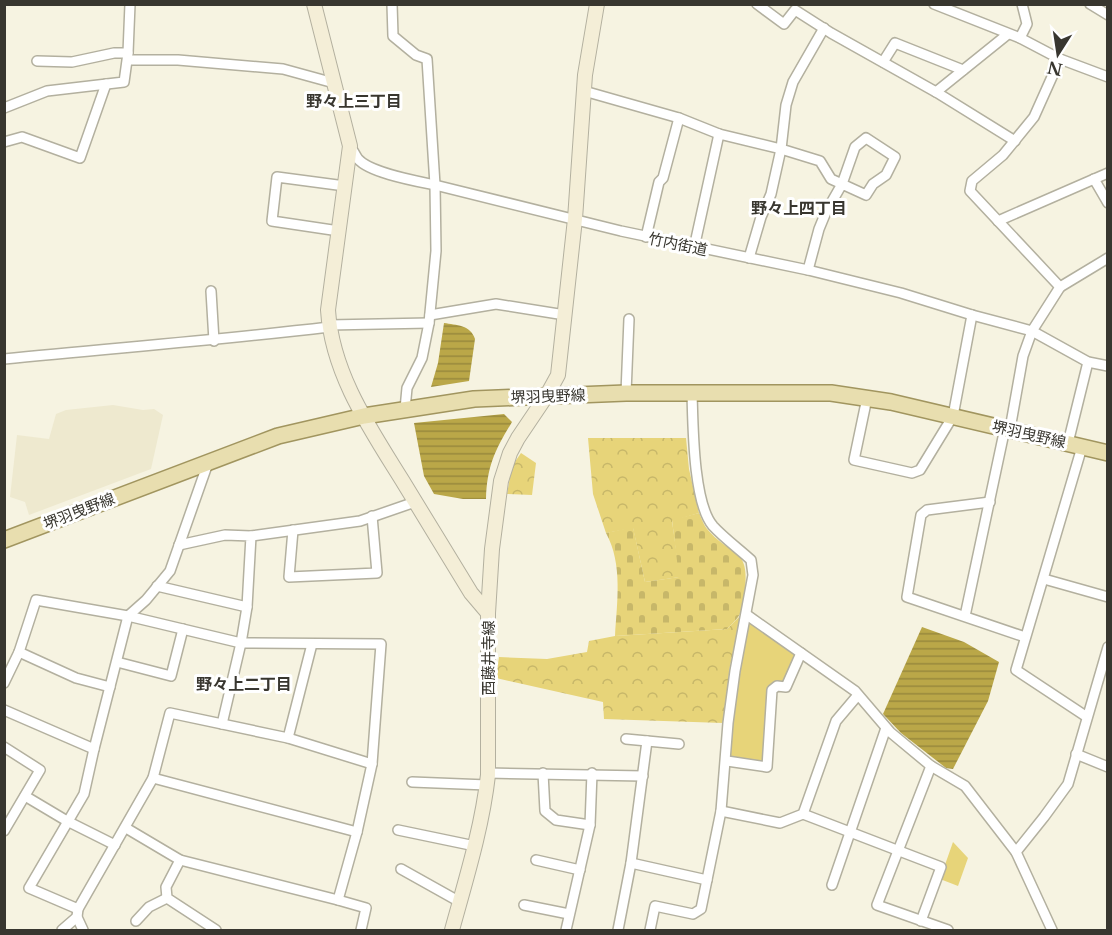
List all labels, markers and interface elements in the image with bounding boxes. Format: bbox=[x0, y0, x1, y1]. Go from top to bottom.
north arrow bbox=[1028, 24, 1088, 84]
text: N bbox=[1045, 57, 1064, 80]
district label: 野々上三丁目 bbox=[306, 91, 402, 111]
district label: 野々上四丁目 bbox=[751, 198, 847, 218]
street label: 竹内街道 bbox=[647, 228, 709, 260]
street label: 堺羽曳野線 bbox=[510, 385, 586, 407]
street label: 堺羽曳野線 bbox=[990, 416, 1068, 452]
street label: 堺羽曳野線 bbox=[41, 489, 117, 533]
street label: 西藤井寺線 bbox=[479, 620, 498, 696]
district label: 野々上二丁目 bbox=[196, 674, 292, 694]

